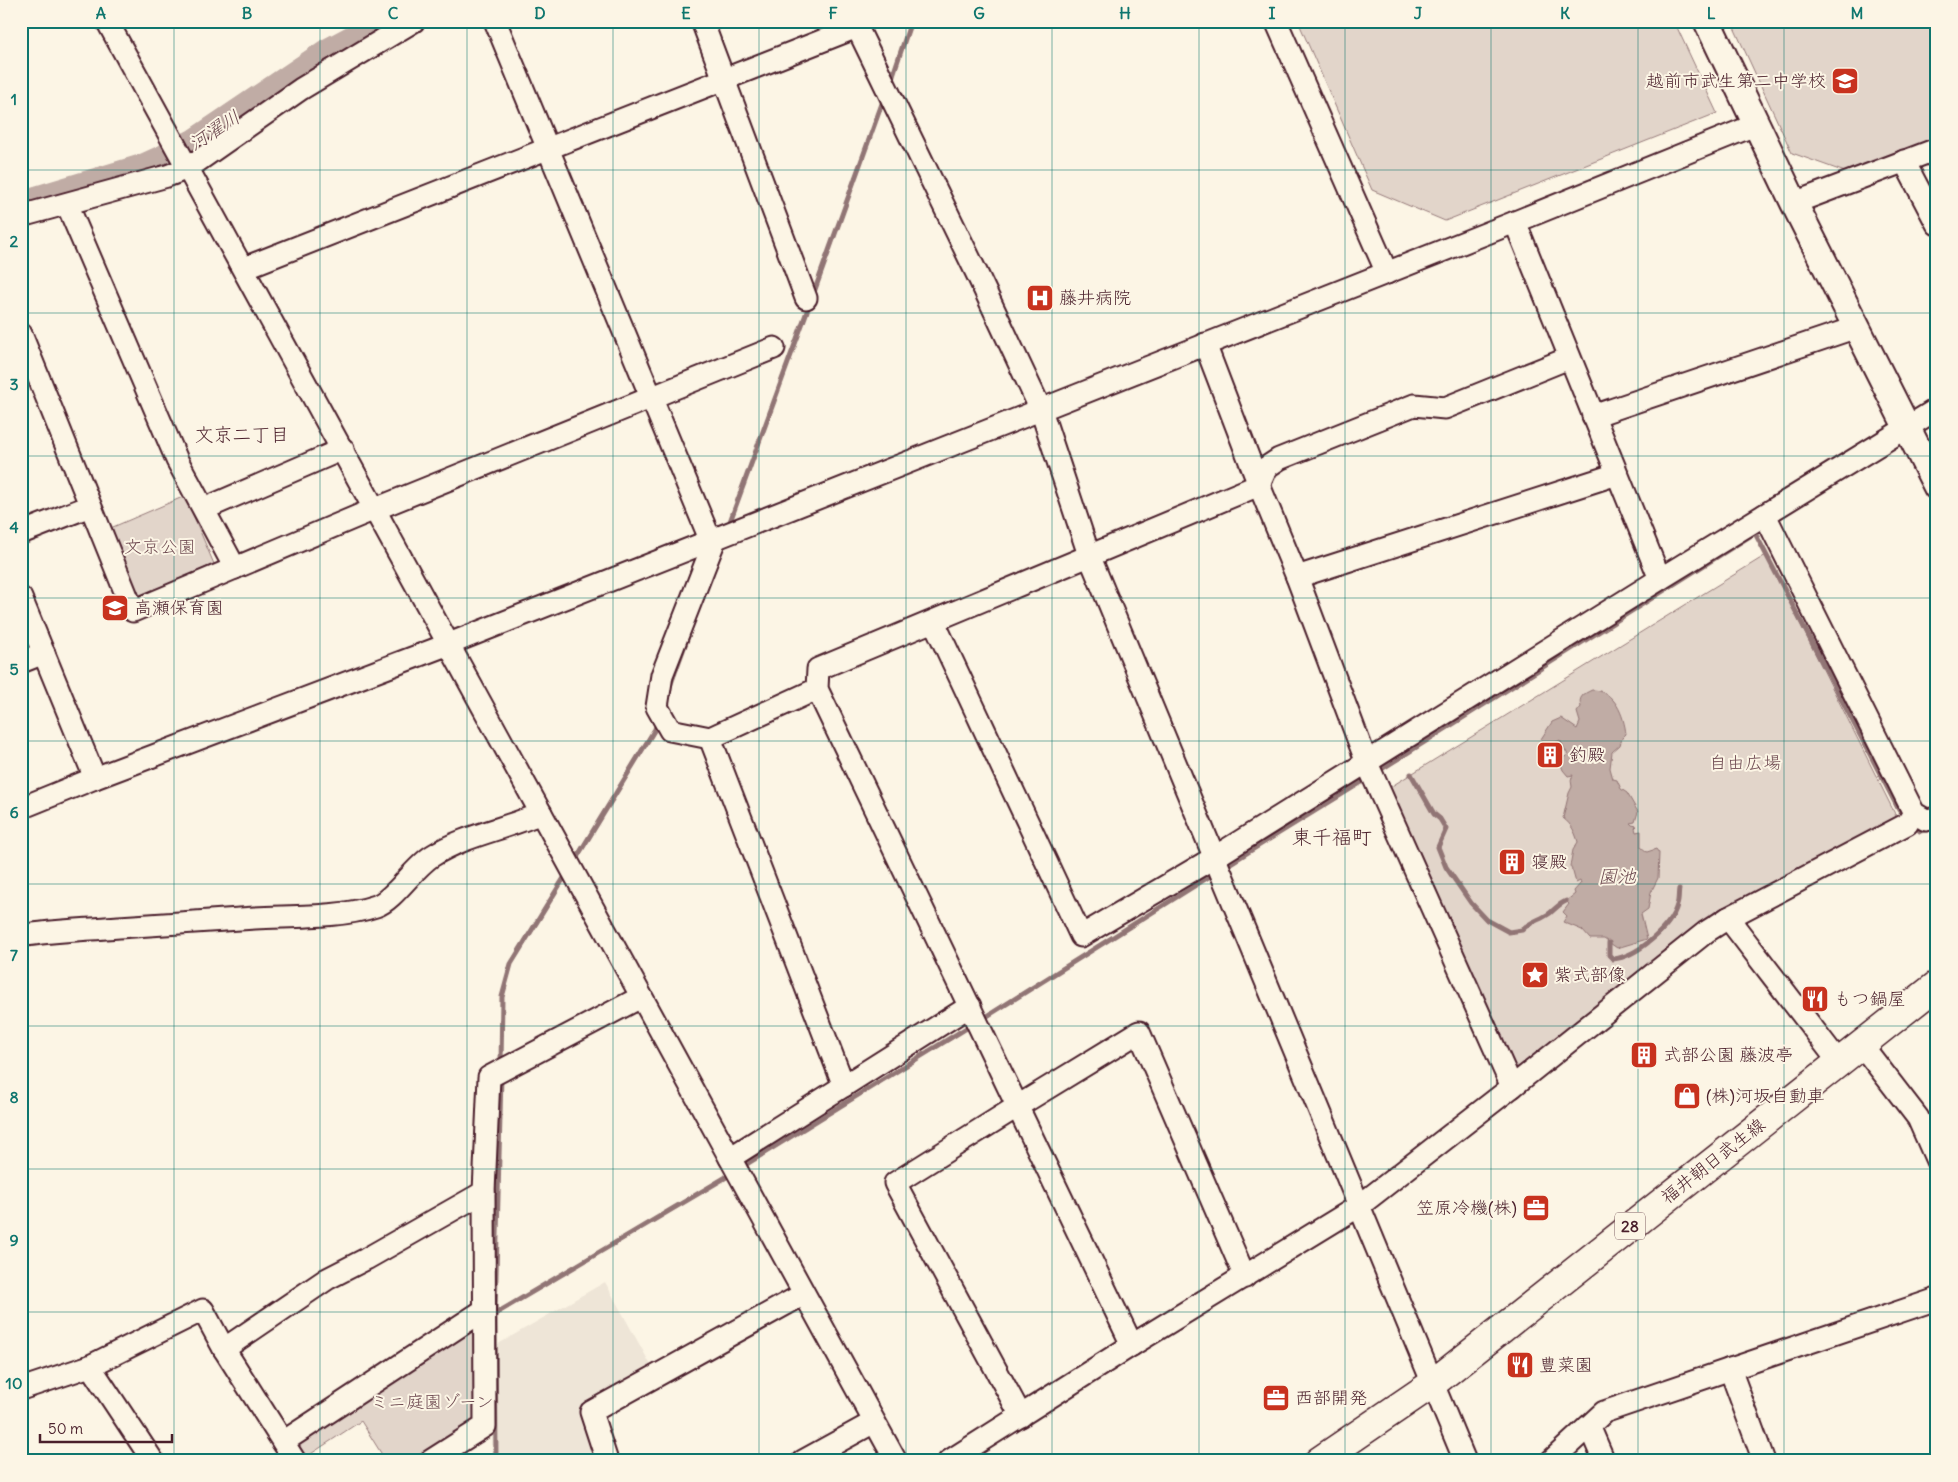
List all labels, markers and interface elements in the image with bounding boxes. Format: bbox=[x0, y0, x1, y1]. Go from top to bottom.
text: A bbox=[96, 3, 106, 23]
text: B bbox=[242, 3, 253, 23]
text: C bbox=[388, 3, 399, 23]
text: D bbox=[534, 3, 546, 23]
text: E bbox=[681, 3, 691, 23]
text: F bbox=[828, 3, 838, 23]
text: G bbox=[973, 3, 985, 23]
text: H bbox=[1119, 3, 1131, 23]
text: I bbox=[1269, 3, 1276, 23]
text: J bbox=[1414, 3, 1423, 23]
text: K bbox=[1560, 3, 1570, 23]
text: L bbox=[1707, 3, 1716, 23]
text: M bbox=[1851, 3, 1864, 23]
school or university icon: 越前市武生第二中学校 bbox=[1830, 66, 1860, 96]
place label: 越前市武生第二中学校 bbox=[1646, 69, 1826, 92]
text: 1 bbox=[11, 89, 17, 109]
water label: 河濯川 bbox=[184, 104, 244, 156]
text: 2 bbox=[10, 231, 19, 251]
hospital icon: 藤井病院 bbox=[1025, 283, 1055, 313]
place label: 藤井病院 bbox=[1059, 286, 1131, 309]
text: 3 bbox=[9, 374, 19, 394]
district label: 文京二丁目 bbox=[194, 422, 290, 446]
text: 4 bbox=[9, 517, 19, 537]
park label: 文京公園 bbox=[124, 535, 196, 558]
school or university icon: 高瀬保育園 bbox=[100, 593, 130, 623]
place label: 高瀬保育園 bbox=[134, 596, 224, 619]
text: 5 bbox=[9, 659, 19, 679]
building icon: 釣殿 bbox=[1535, 740, 1565, 770]
place label: 釣殿 bbox=[1569, 743, 1605, 766]
park label: 自由広場 bbox=[1709, 751, 1781, 774]
text: 6 bbox=[9, 802, 19, 822]
district label: 東千福町 bbox=[1292, 824, 1372, 849]
building icon: 寝殿 bbox=[1497, 847, 1527, 877]
place label: 寝殿 bbox=[1531, 850, 1567, 873]
water label: 園池 bbox=[1598, 864, 1637, 888]
text: 7 bbox=[10, 945, 18, 965]
place icon: 紫式部像 bbox=[1520, 960, 1550, 990]
place label: 紫式部像 bbox=[1554, 963, 1626, 986]
restaurant icon: もつ鍋屋 bbox=[1800, 984, 1830, 1014]
place label: もつ鍋屋 bbox=[1834, 987, 1906, 1010]
building icon: 式部公園 藤波亭 bbox=[1629, 1040, 1659, 1070]
place label: 式部公園 藤波亭 bbox=[1663, 1043, 1793, 1066]
shop icon: (株)河坂自動車 bbox=[1672, 1081, 1702, 1111]
place label: (株)河坂自動車 bbox=[1706, 1084, 1825, 1107]
text: 8 bbox=[9, 1087, 19, 1107]
street label: 福井朝日武生線 bbox=[1656, 1113, 1769, 1208]
office icon: 笠原冷機(株) bbox=[1521, 1193, 1551, 1223]
place label: 笠原冷機(株) bbox=[1416, 1196, 1517, 1219]
road number: 28 bbox=[1615, 1212, 1645, 1240]
text: 9 bbox=[9, 1230, 19, 1250]
restaurant icon: 豊菜園 bbox=[1505, 1350, 1535, 1380]
place label: 豊菜園 bbox=[1539, 1353, 1593, 1376]
text: 10 bbox=[6, 1373, 22, 1393]
office icon: 西部開発 bbox=[1261, 1383, 1291, 1413]
place label: 西部開発 bbox=[1295, 1386, 1367, 1409]
park label: ミニ庭園ゾーン bbox=[370, 1390, 494, 1413]
scale bar bbox=[40, 1412, 172, 1444]
text: 50 m bbox=[48, 1419, 83, 1438]

